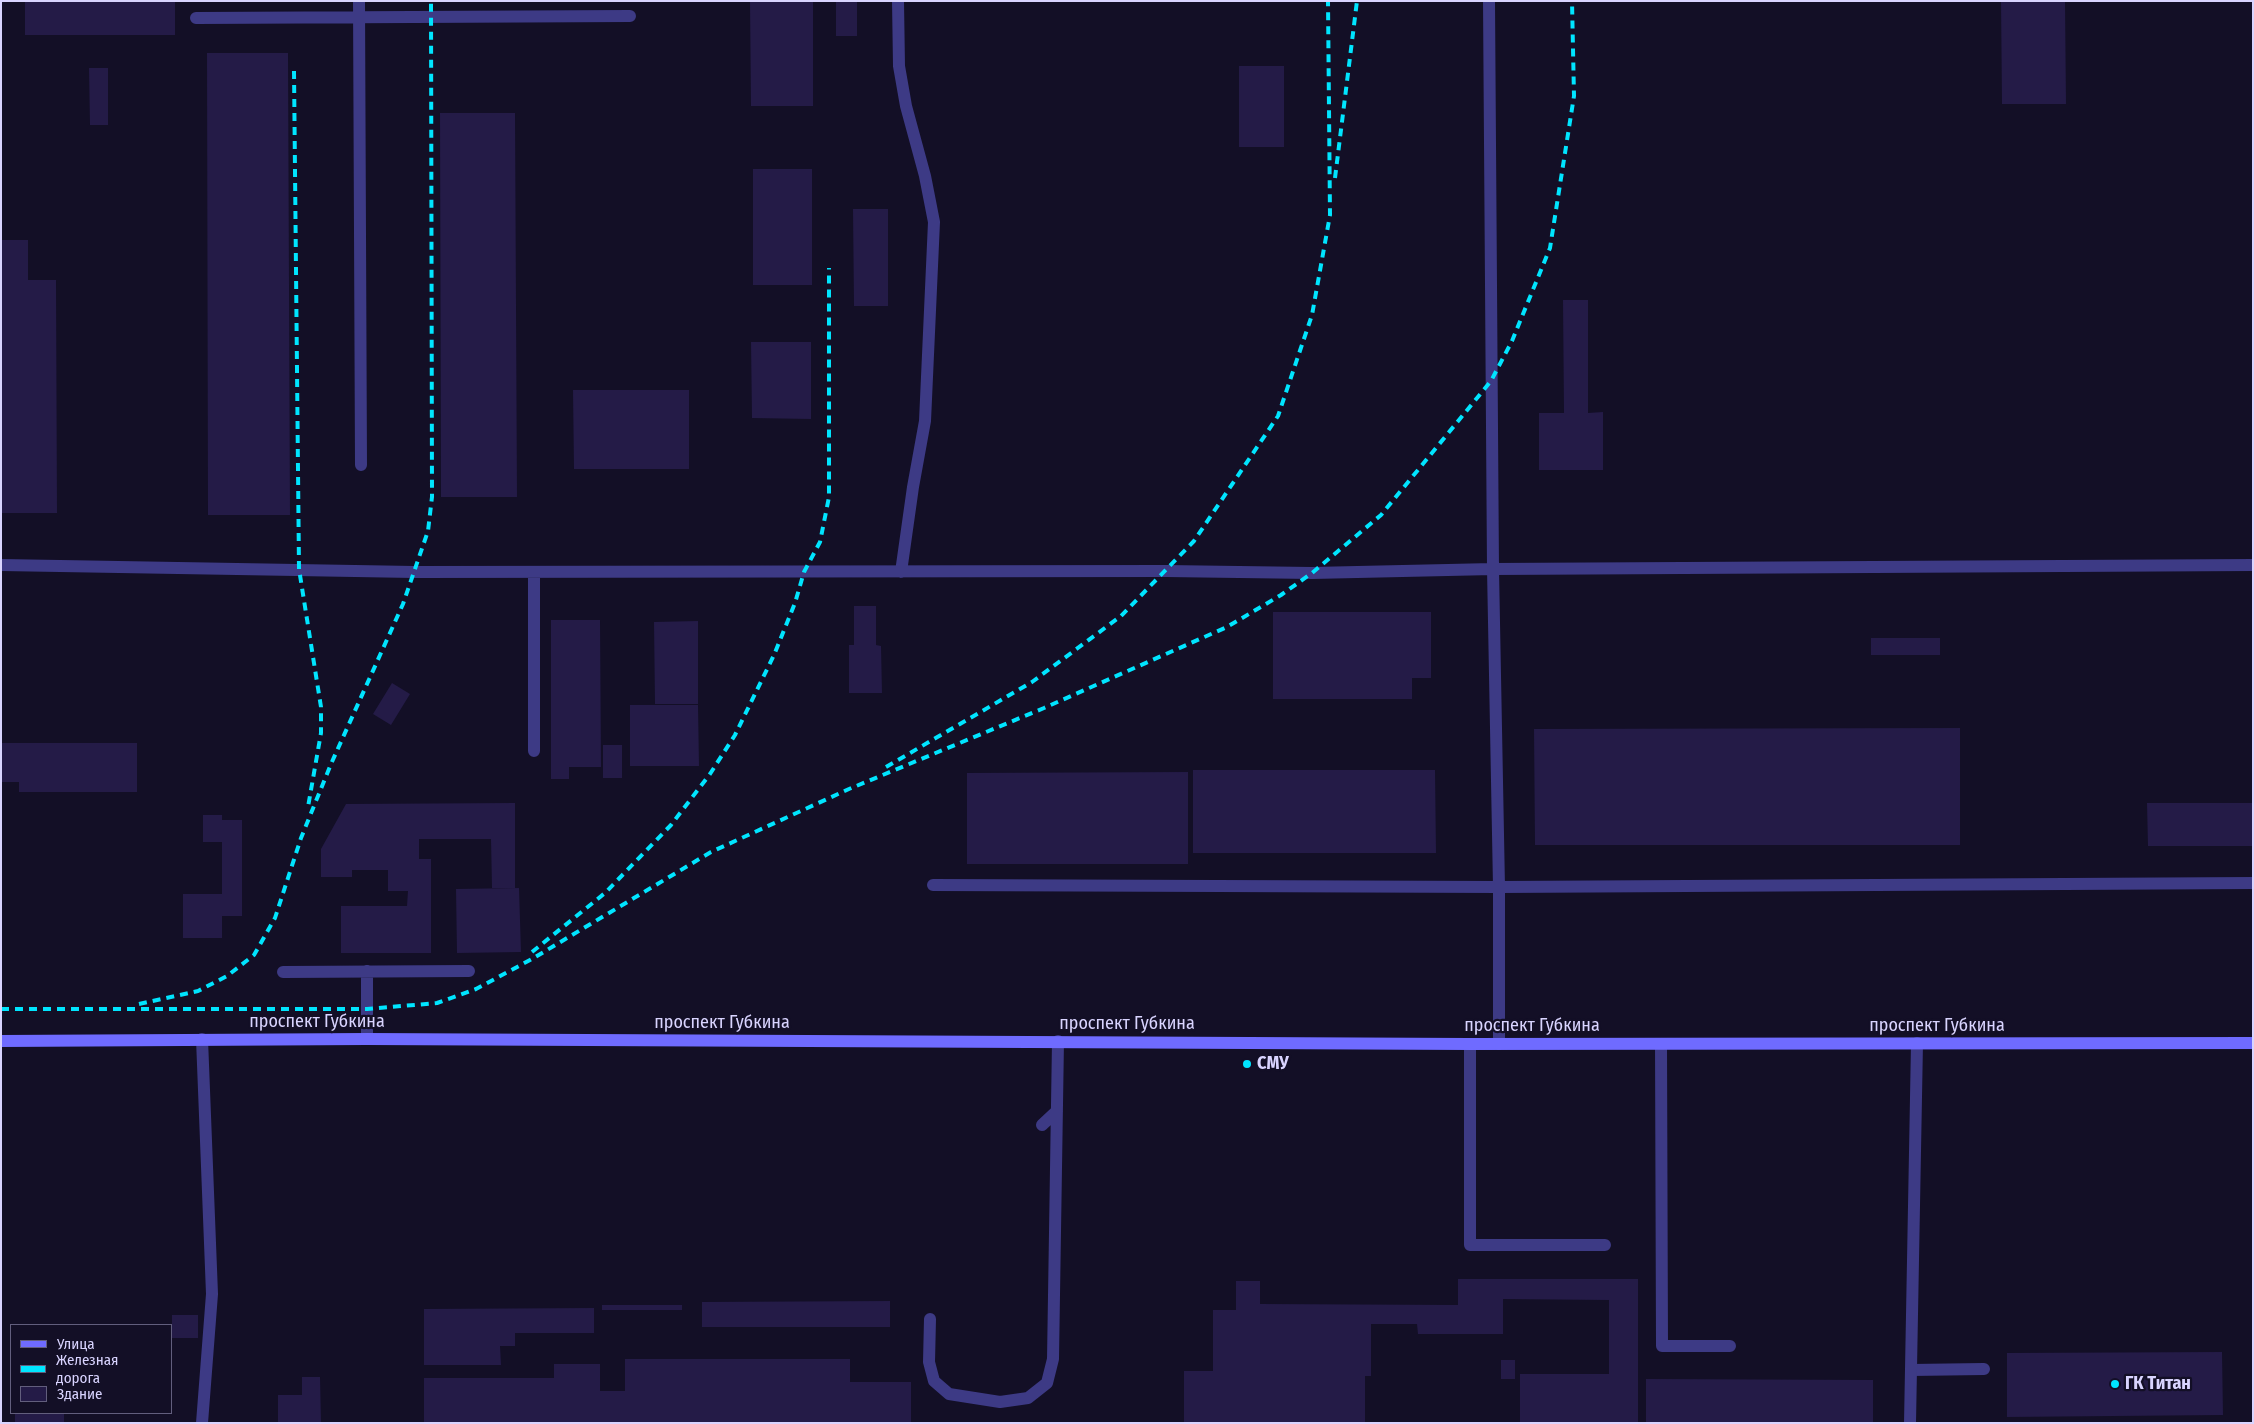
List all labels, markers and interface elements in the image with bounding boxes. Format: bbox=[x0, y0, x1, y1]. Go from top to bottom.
street label: проспект Губкина bbox=[249, 1011, 385, 1033]
street label: проспект Губкина bbox=[654, 1012, 790, 1034]
street label: проспект Губкина bbox=[1059, 1013, 1195, 1035]
street label: проспект Губкина bbox=[1464, 1015, 1600, 1037]
street label: проспект Губкина bbox=[1869, 1015, 2005, 1037]
place label: СМУ bbox=[1257, 1053, 1289, 1075]
marker: СМУ bbox=[1241, 1058, 1253, 1070]
legend bbox=[10, 1324, 172, 1414]
text: Улица bbox=[57, 1335, 95, 1353]
text: Железная дорога bbox=[56, 1351, 118, 1387]
place label: ГК Титан bbox=[2125, 1373, 2191, 1395]
marker: ГК Титан bbox=[2109, 1378, 2121, 1390]
text: Здание bbox=[57, 1385, 103, 1403]

